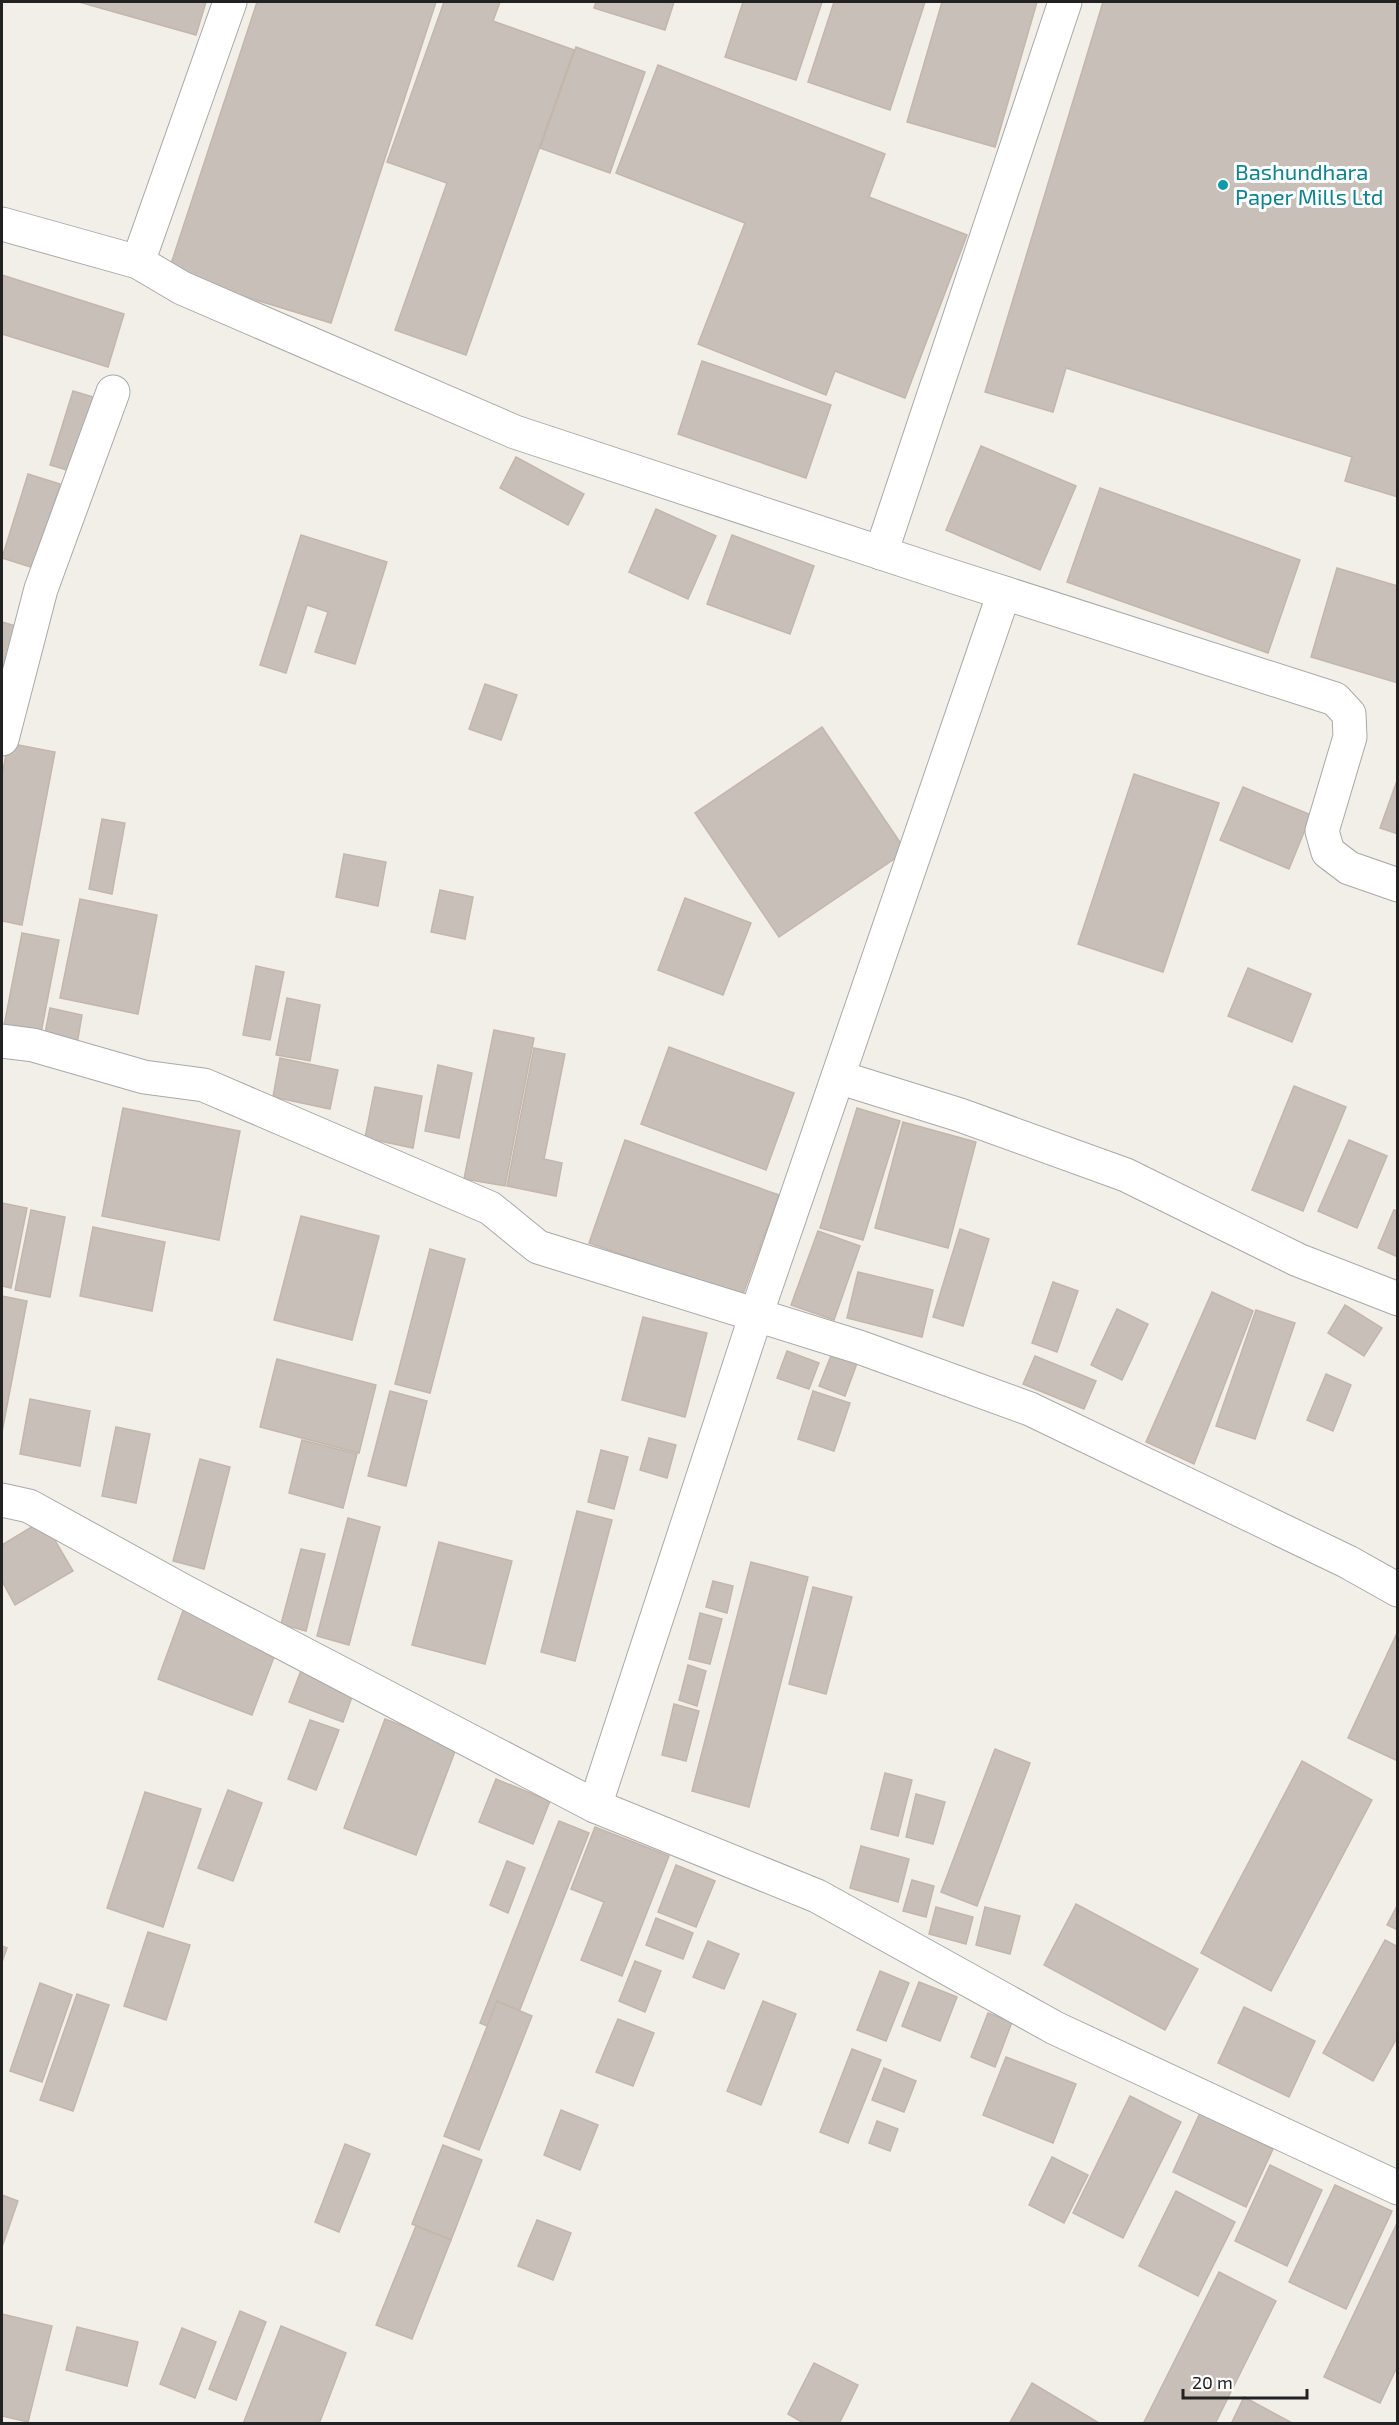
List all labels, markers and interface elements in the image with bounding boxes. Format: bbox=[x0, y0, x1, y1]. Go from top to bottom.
place label: Bashundhara Paper Mills Ltd bbox=[1235, 158, 1383, 209]
marker: Bashundhara Paper Mills Ltd bbox=[1216, 178, 1230, 192]
scale bar bbox=[1183, 2362, 1308, 2400]
text: 20 m bbox=[1192, 2371, 1233, 2393]

